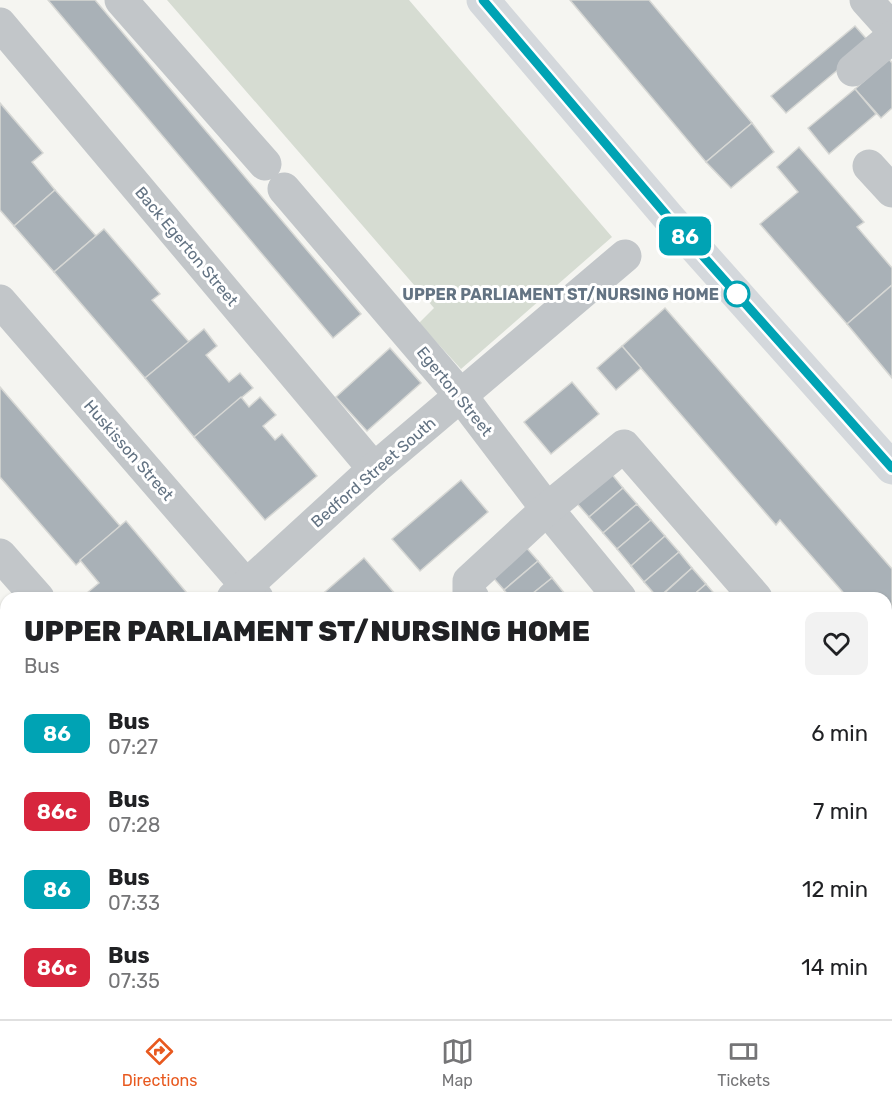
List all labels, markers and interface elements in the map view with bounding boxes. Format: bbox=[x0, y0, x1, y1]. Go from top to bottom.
street label: Back Egerton Street bbox=[131, 183, 242, 310]
line badge: 86 bbox=[658, 216, 712, 256]
text: 86 bbox=[671, 224, 699, 249]
marker: UPPER PARLIAMENT ST/NURSING HOME bbox=[724, 281, 750, 307]
place label: UPPER PARLIAMENT ST/NURSING HOME bbox=[402, 285, 719, 304]
street label: Egerton Street bbox=[413, 343, 496, 440]
street label: Huskisson Street bbox=[80, 396, 177, 504]
street label: Bedford Street South bbox=[307, 413, 439, 532]
button: heart bbox=[805, 612, 868, 675]
text: UPPER PARLIAMENT ST/NURSING HOME bbox=[24, 615, 590, 648]
text: Bus bbox=[24, 654, 60, 678]
text: Bus bbox=[108, 708, 150, 735]
text: 6 min bbox=[811, 720, 868, 747]
text: 86 bbox=[43, 721, 71, 746]
text: 07:27 bbox=[108, 735, 158, 759]
text: Bus bbox=[108, 786, 150, 813]
text: 7 min bbox=[813, 798, 868, 825]
text: 86c bbox=[37, 799, 77, 824]
text: 07:28 bbox=[108, 813, 161, 837]
text: Bus bbox=[108, 864, 150, 891]
text: 12 min bbox=[802, 876, 868, 903]
text: 86 bbox=[43, 877, 71, 902]
text: 07:33 bbox=[108, 891, 160, 915]
text: Bus bbox=[108, 942, 150, 969]
text: 14 min bbox=[801, 954, 868, 981]
text: 86c bbox=[37, 955, 77, 980]
text: 07:35 bbox=[108, 969, 160, 993]
tab: Directions bbox=[122, 1035, 197, 1090]
tab: Map bbox=[441, 1035, 474, 1090]
tab: Tickets bbox=[717, 1035, 770, 1090]

